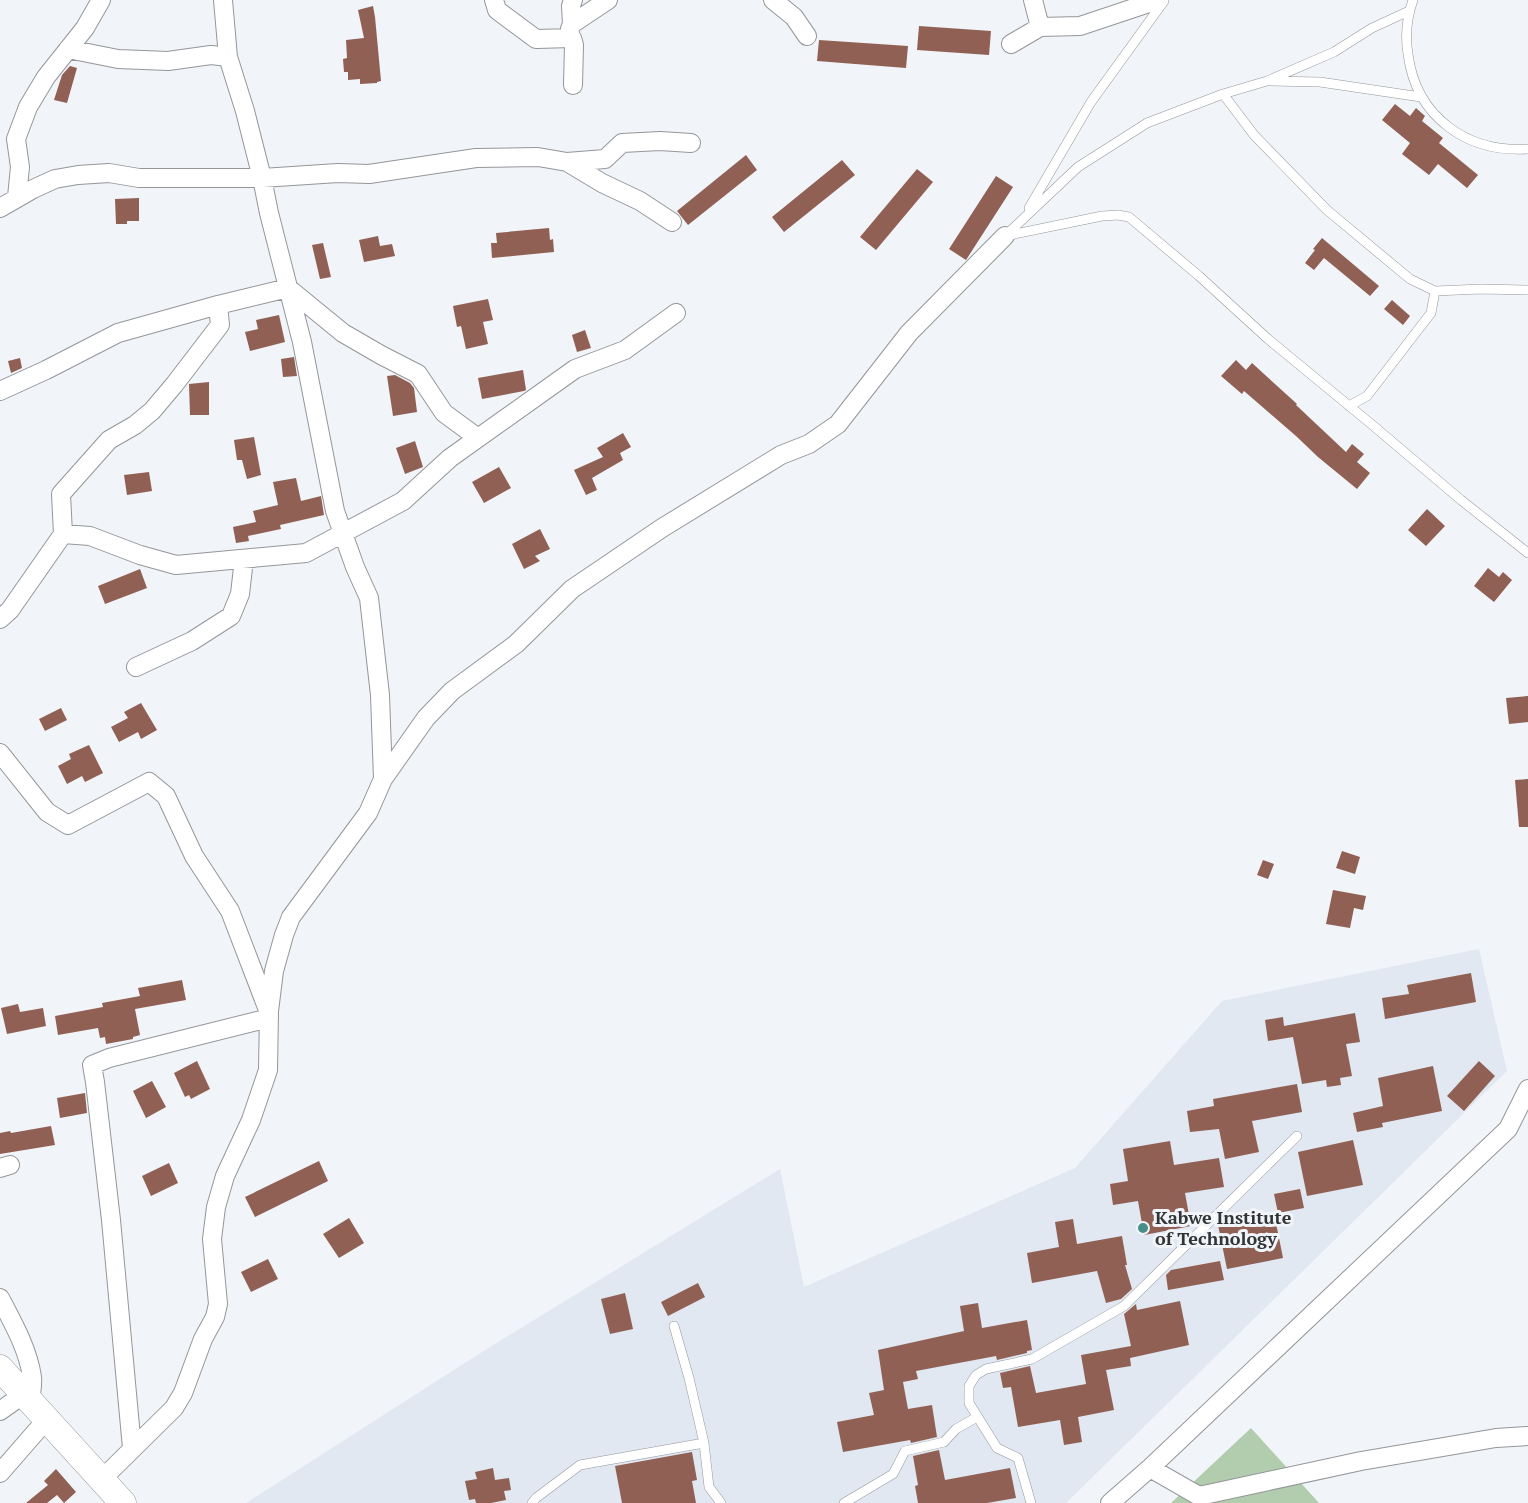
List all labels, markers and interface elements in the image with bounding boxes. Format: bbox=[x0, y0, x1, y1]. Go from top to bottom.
place label: Kabwe Institute of Technology bbox=[1155, 1205, 1292, 1250]
marker: Kabwe Institute of Technology bbox=[1136, 1221, 1150, 1235]

